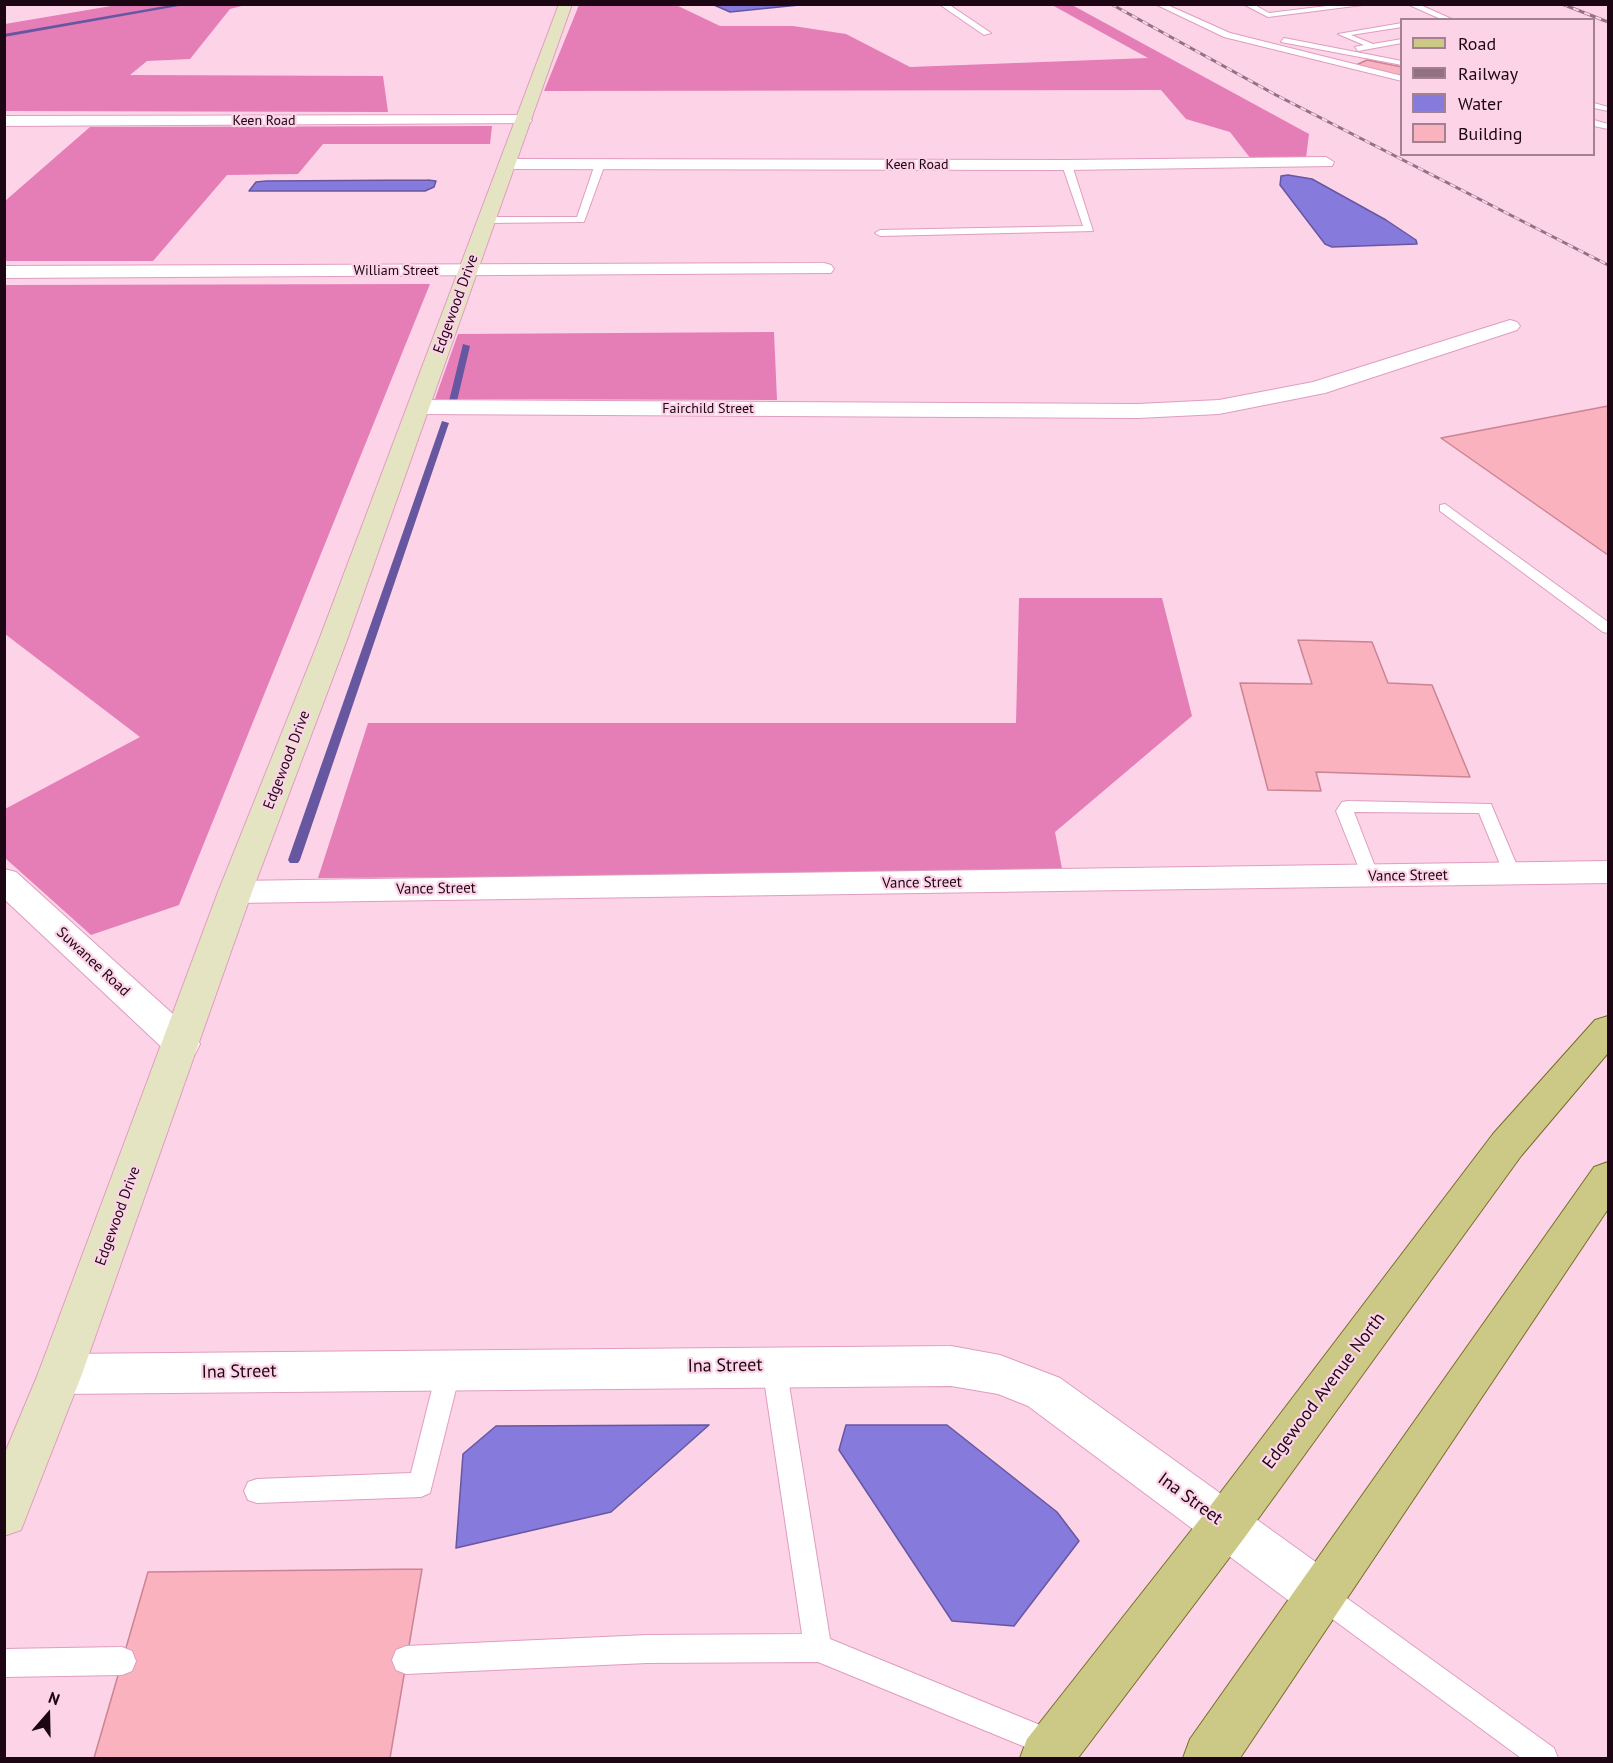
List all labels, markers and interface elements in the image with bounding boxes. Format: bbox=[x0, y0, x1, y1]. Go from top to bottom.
legend bbox=[1400, 18, 1595, 156]
text: Road bbox=[1458, 32, 1496, 55]
text: Railway bbox=[1458, 62, 1518, 85]
text: Water bbox=[1458, 92, 1502, 115]
street label: Keen Road bbox=[233, 113, 295, 129]
text: Building bbox=[1458, 122, 1522, 145]
street label: Keen Road bbox=[886, 157, 948, 173]
street label: Edgewood Drive bbox=[430, 252, 482, 356]
street label: William Street bbox=[353, 263, 439, 279]
street label: Fairchild Street bbox=[662, 401, 754, 417]
street label: Edgewood Drive bbox=[260, 708, 314, 812]
street label: Vance Street bbox=[1368, 866, 1448, 886]
street label: Vance Street bbox=[882, 873, 962, 893]
street label: Vance Street bbox=[396, 879, 476, 899]
street label: Suwanee Road bbox=[53, 924, 133, 1000]
street label: Edgewood Drive bbox=[92, 1164, 144, 1268]
street label: Edgewood Avenue North bbox=[1258, 1309, 1390, 1473]
street label: Ina Street bbox=[687, 1355, 763, 1377]
street label: Ina Street bbox=[201, 1361, 277, 1383]
street label: Ina Street bbox=[1153, 1468, 1227, 1530]
north arrow bbox=[18, 1685, 78, 1745]
text: N bbox=[46, 1687, 63, 1709]

